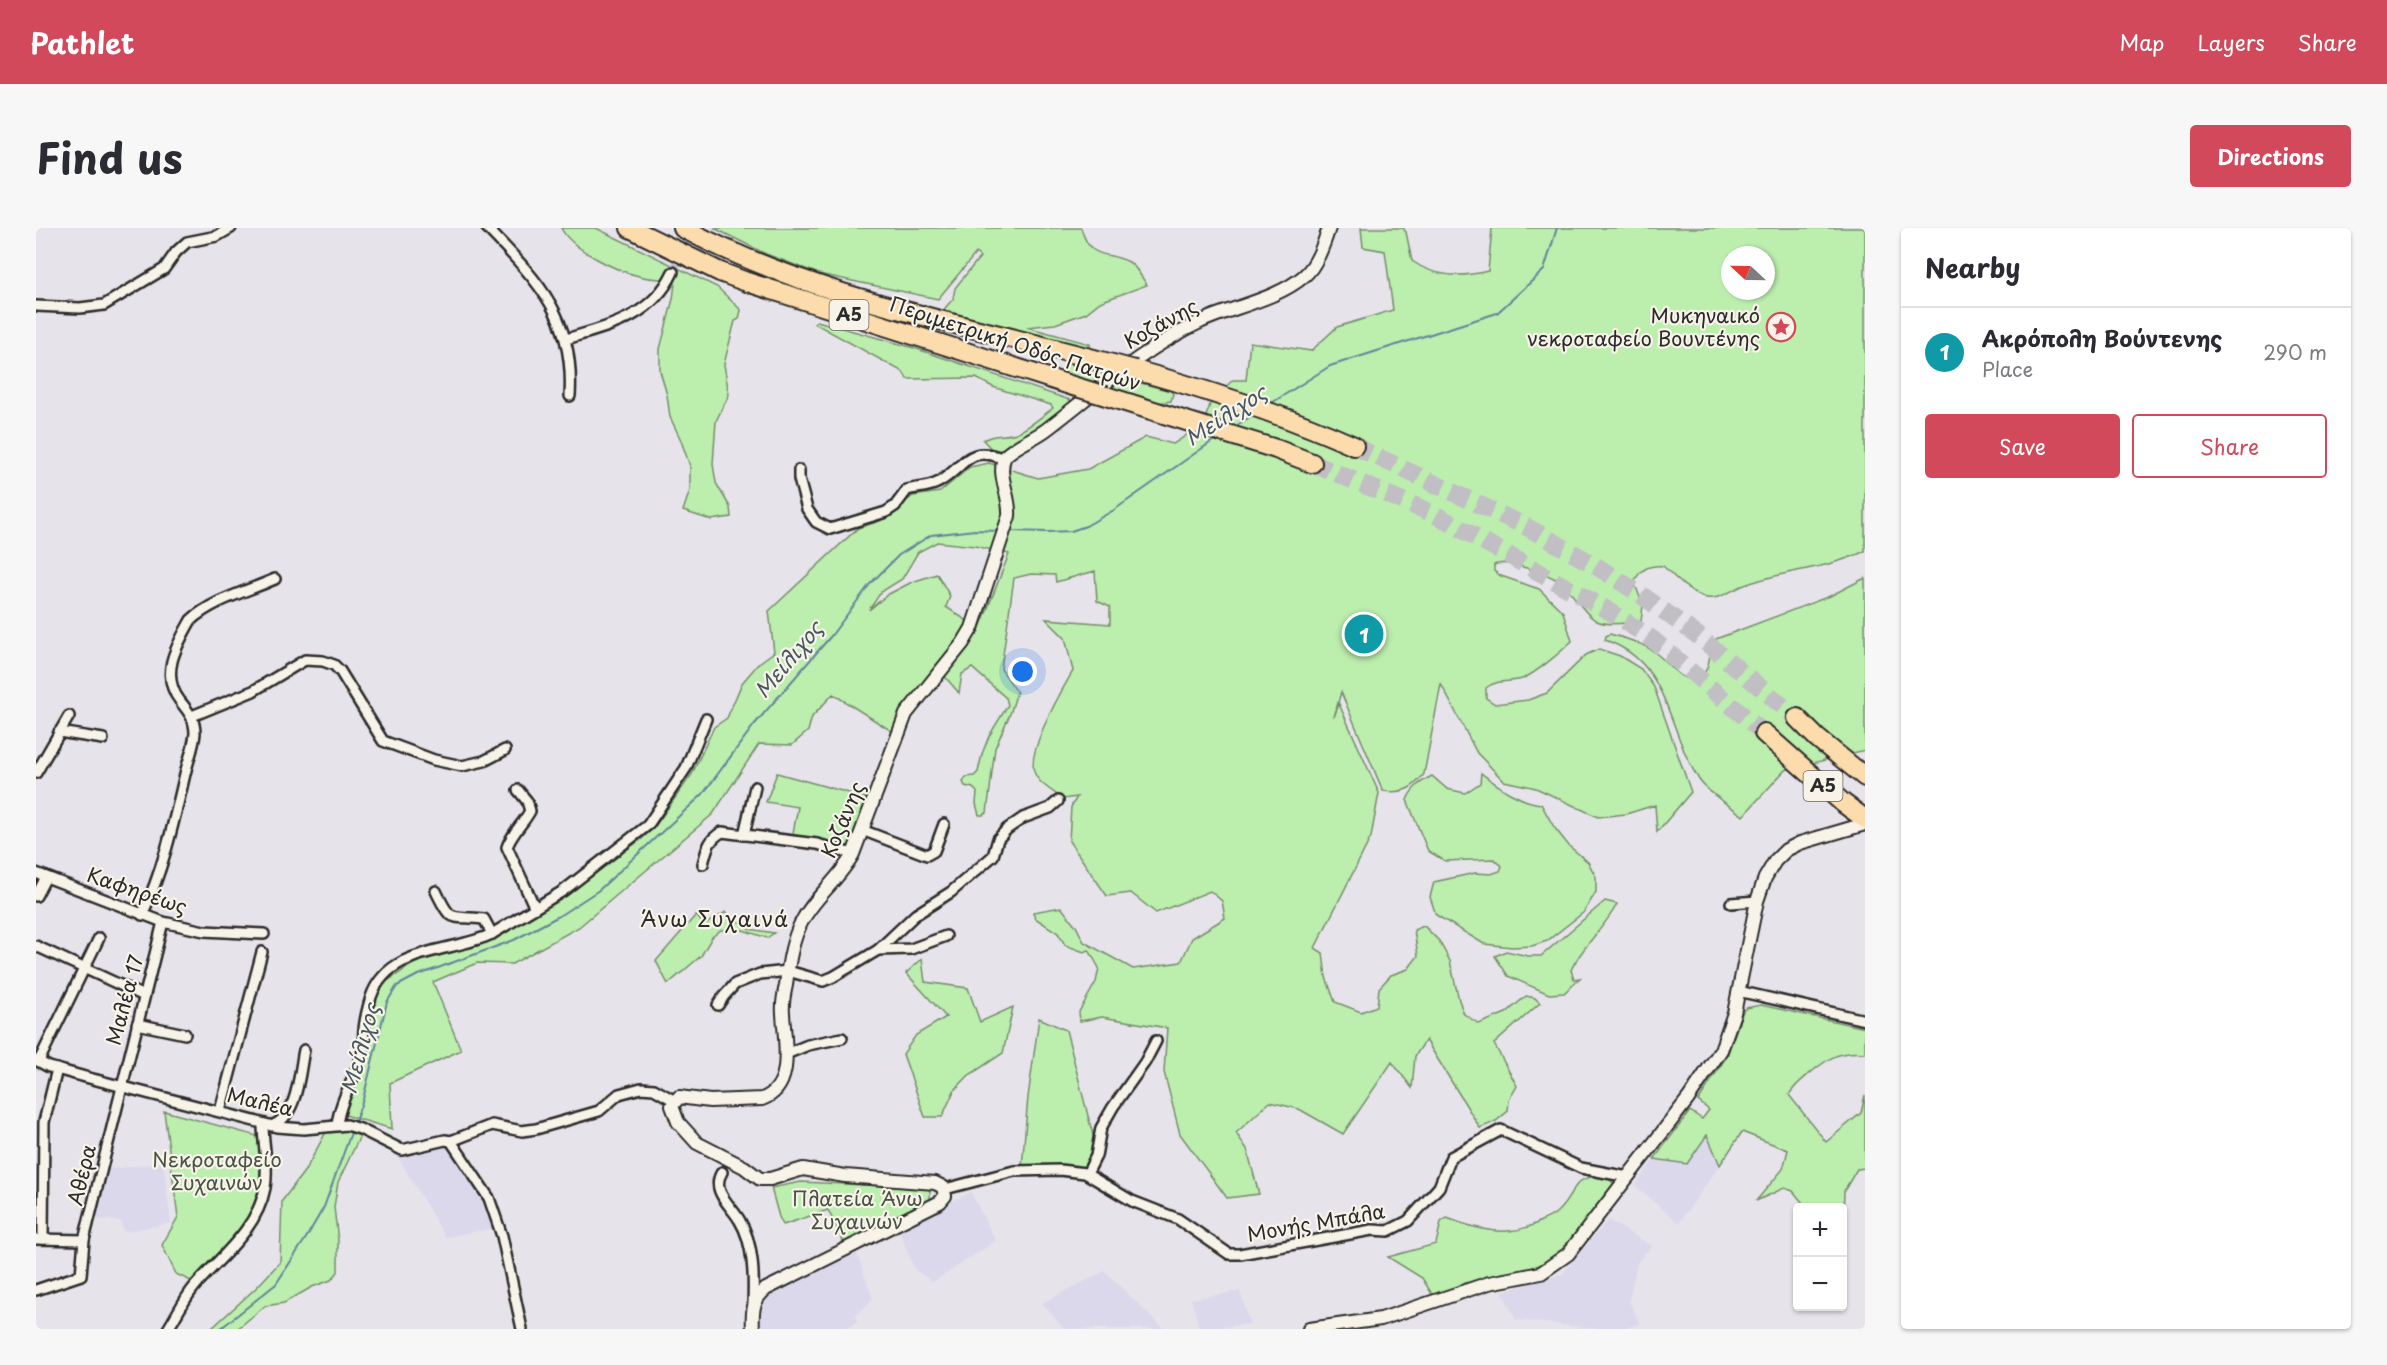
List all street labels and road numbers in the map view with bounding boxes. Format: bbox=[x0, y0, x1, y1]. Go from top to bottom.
street label: Περιμετρική Οδός Πατρών bbox=[886, 288, 1145, 398]
street label: Κοζάνης bbox=[1118, 290, 1203, 356]
road number: Α5 bbox=[830, 300, 868, 330]
road number: Α5 bbox=[1804, 771, 1842, 801]
street label: Κοζάνης bbox=[813, 777, 872, 863]
street label: Καφηρέως bbox=[83, 859, 191, 921]
street label: Μαλέα 17 bbox=[98, 951, 151, 1048]
street label: Μαλέα bbox=[224, 1079, 296, 1123]
street label: Αθέρα bbox=[59, 1141, 103, 1208]
street label: Μονής Μπάλα bbox=[1244, 1195, 1387, 1249]

